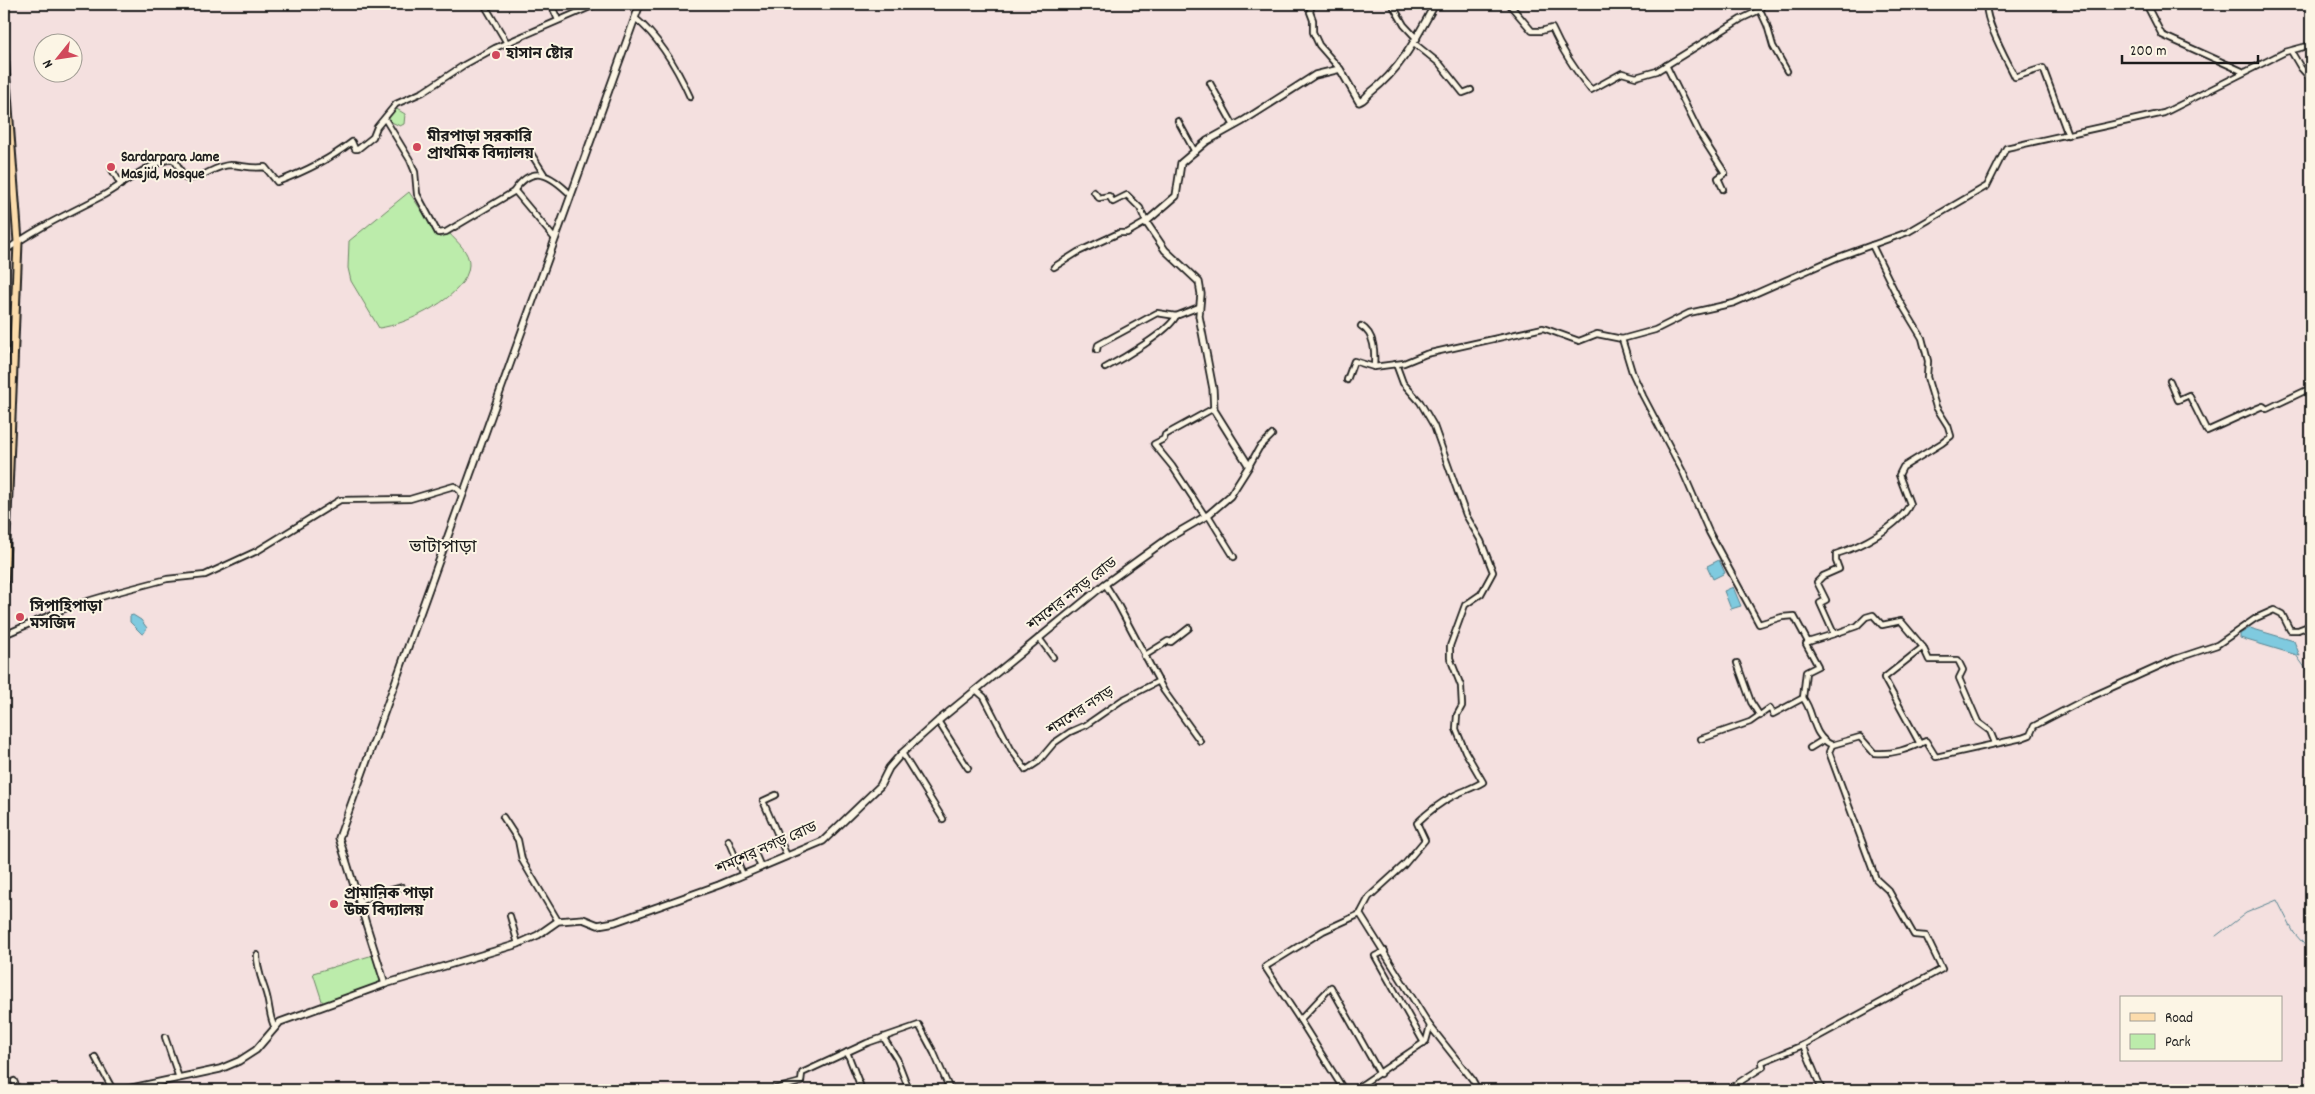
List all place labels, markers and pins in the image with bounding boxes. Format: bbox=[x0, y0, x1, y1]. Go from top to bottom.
place label: হাসান ষ্টোর bbox=[505, 44, 574, 66]
marker: হাসান ষ্টোর bbox=[490, 49, 502, 61]
place label: মীরপাড়া সরকারি প্রাথমিক বিদ্যালয় bbox=[426, 127, 534, 166]
marker: মীরপাড়া সরকারি প্রাথমিক বিদ্যালয় bbox=[411, 141, 423, 153]
place label: Sardarpara Jame Masjid, Mosque bbox=[121, 147, 220, 186]
marker: Sardarpara Jame Masjid, Mosque bbox=[105, 161, 117, 173]
place label: সিপাহিপাড়া মসজিদ bbox=[29, 597, 103, 636]
marker: সিপাহিপাড়া মসজিদ bbox=[14, 611, 26, 623]
place label: প্রামানিক পাড়া উচ্চ বিদ্যালয় bbox=[343, 884, 434, 923]
marker: প্রামানিক পাড়া উচ্চ বিদ্যালয় bbox=[328, 898, 340, 910]

